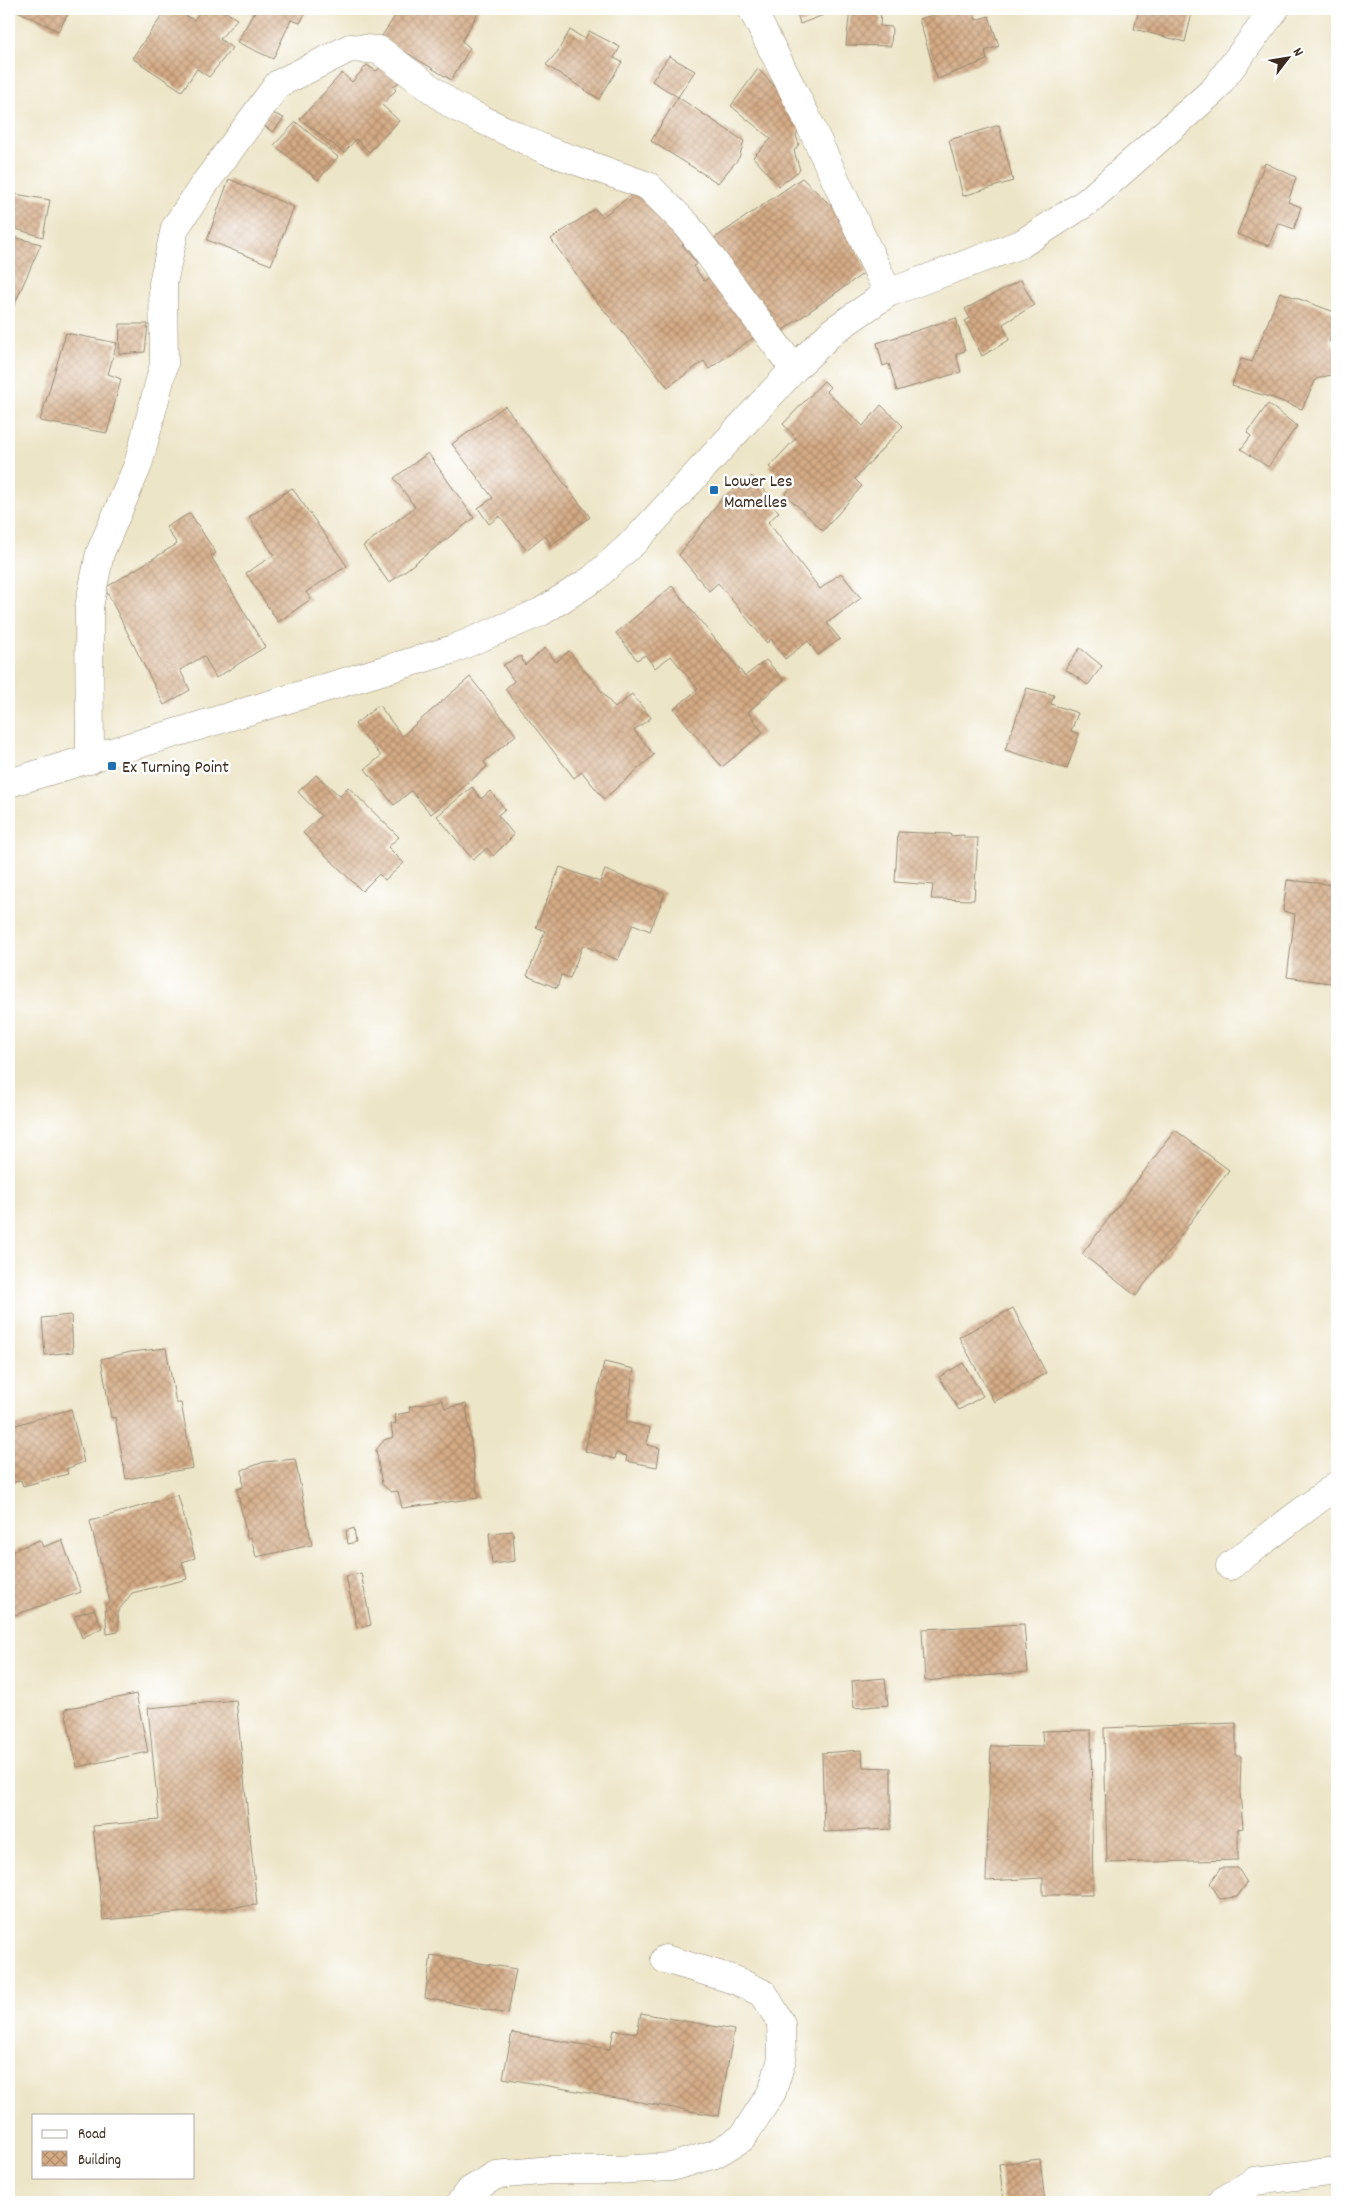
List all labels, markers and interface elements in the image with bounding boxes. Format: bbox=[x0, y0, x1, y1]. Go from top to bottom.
north arrow bbox=[1264, 32, 1314, 82]
text: N bbox=[1287, 44, 1308, 61]
place label: Lower Les Mamelles bbox=[724, 470, 793, 516]
marker: Lower Les Mamelles bbox=[708, 484, 720, 496]
place label: Ex Turning Point bbox=[122, 756, 229, 781]
marker: Ex Turning Point bbox=[106, 760, 118, 772]
legend bbox=[32, 2114, 195, 2178]
text: Road bbox=[78, 2124, 106, 2146]
text: Building bbox=[78, 2150, 121, 2172]

